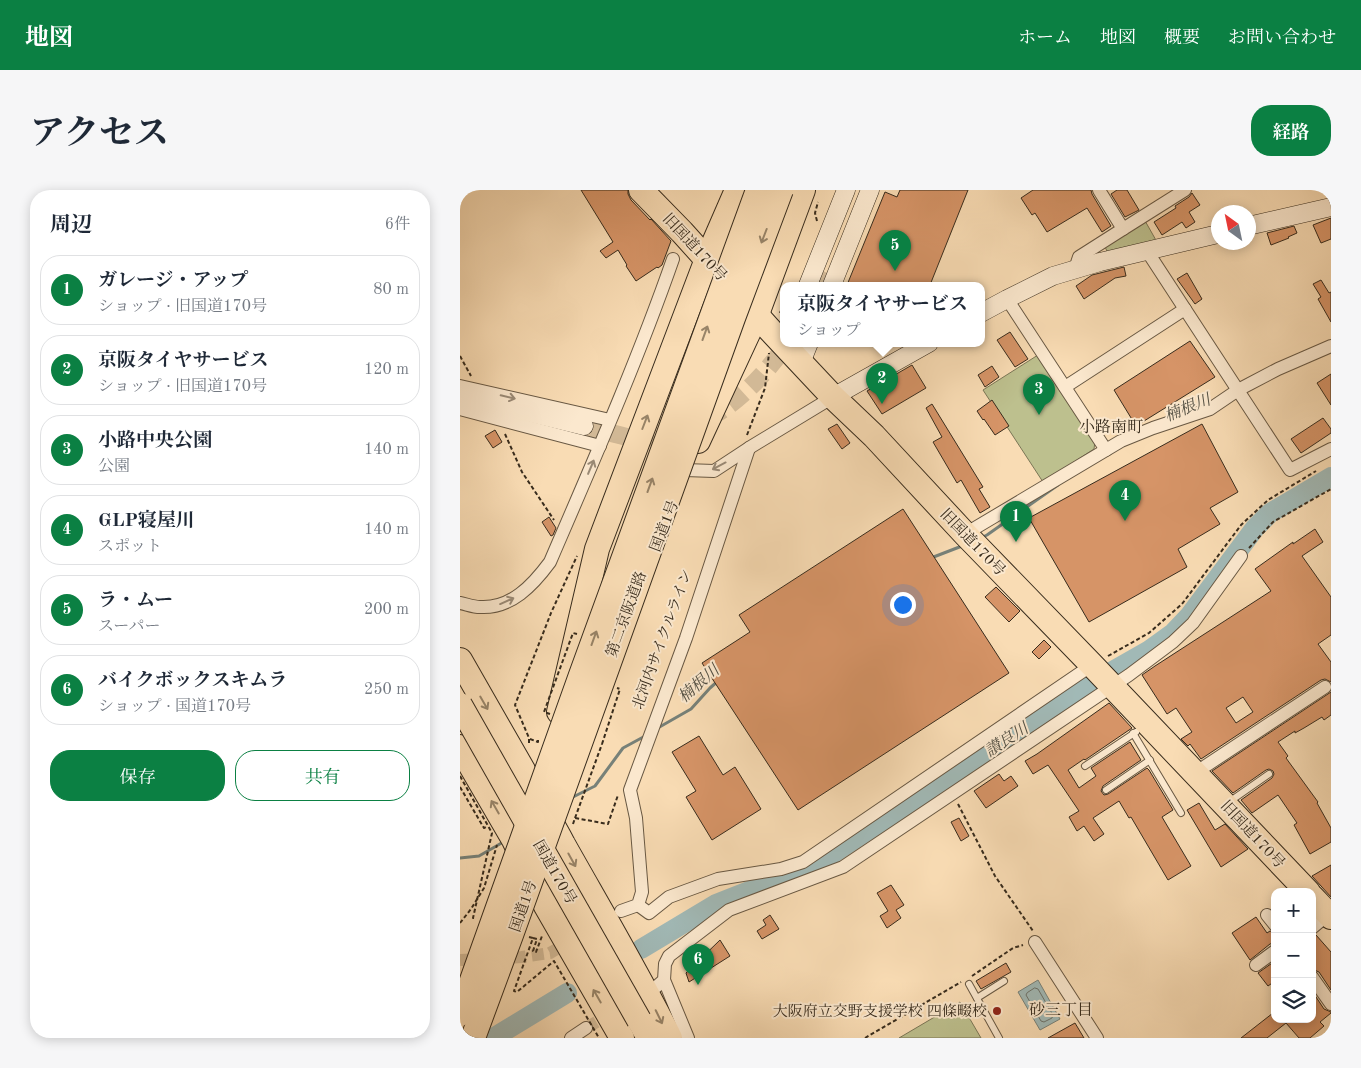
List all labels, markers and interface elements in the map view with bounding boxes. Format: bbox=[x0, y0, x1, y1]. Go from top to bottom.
text: 地図 bbox=[25, 27, 73, 51]
text: ホーム bbox=[1018, 29, 1072, 47]
text: 地図 bbox=[1100, 29, 1136, 47]
text: 概要 bbox=[1164, 29, 1200, 47]
text: お問い合わせ bbox=[1228, 29, 1336, 47]
button: 経路 bbox=[1251, 105, 1331, 156]
text: アクセス bbox=[30, 117, 169, 152]
north arrow bbox=[1211, 205, 1256, 250]
street label: 旧国道170号 bbox=[659, 210, 730, 285]
text: 周辺 bbox=[50, 215, 92, 236]
text: 6件 bbox=[385, 217, 410, 233]
one-way arrow bbox=[759, 227, 768, 243]
pin: 5 bbox=[879, 230, 911, 271]
text: ガレージ・アップ bbox=[98, 272, 248, 291]
text: 1 bbox=[62, 282, 72, 298]
text: 80 m bbox=[373, 282, 409, 298]
popup bbox=[780, 282, 985, 347]
text: 京阪タイヤサービス bbox=[797, 296, 968, 315]
text: ショップ · 旧国道170号 bbox=[98, 299, 267, 315]
text: ショップ bbox=[797, 323, 861, 339]
one-way arrow bbox=[701, 325, 710, 341]
text: 京阪タイヤサービス bbox=[98, 352, 269, 371]
text: 2 bbox=[62, 362, 72, 378]
text: 120 m bbox=[364, 362, 409, 378]
pin: 2 bbox=[866, 363, 898, 404]
pin: 3 bbox=[1023, 374, 1055, 415]
text: ショップ · 旧国道170号 bbox=[98, 379, 267, 395]
water label: 楠根川 bbox=[1162, 390, 1215, 425]
one-way arrow bbox=[499, 392, 515, 402]
one-way arrow bbox=[641, 415, 650, 430]
district label: 小路南町 bbox=[1079, 418, 1143, 436]
text: 小路中央公園 bbox=[98, 432, 212, 451]
text: 3 bbox=[62, 442, 72, 458]
text: 140 m bbox=[364, 442, 409, 458]
text: 公園 bbox=[98, 459, 130, 475]
one-way arrow bbox=[586, 460, 596, 475]
one-way arrow bbox=[712, 462, 727, 471]
one-way arrow bbox=[645, 478, 655, 494]
pin: 4 bbox=[1109, 480, 1141, 521]
street label: 国道1号 bbox=[647, 498, 682, 554]
pin: 1 bbox=[1000, 501, 1032, 542]
street label: 旧国道170号 bbox=[937, 505, 1009, 579]
text: GLP寝屋川 bbox=[98, 512, 195, 531]
text: 4 bbox=[62, 522, 72, 538]
text: 140 m bbox=[364, 522, 409, 538]
text: スポット bbox=[98, 539, 162, 555]
street label: 北河内サイクルライン bbox=[629, 567, 696, 712]
street label: 第二京阪道路 bbox=[603, 569, 650, 659]
text: ラ・ムー bbox=[98, 592, 173, 611]
your location bbox=[890, 592, 916, 618]
one-way arrow bbox=[499, 596, 514, 606]
text: 5 bbox=[62, 602, 72, 618]
text: 200 m bbox=[364, 602, 409, 618]
text: スーパー bbox=[98, 619, 160, 635]
one-way arrow bbox=[590, 631, 599, 646]
water label: 楠根川 bbox=[675, 660, 724, 706]
text: バイクボックスキムラ bbox=[98, 672, 287, 691]
text: 6 bbox=[62, 682, 72, 698]
text: 250 m bbox=[364, 682, 409, 698]
one-way arrow bbox=[480, 695, 490, 709]
text: ショップ · 国道170号 bbox=[98, 699, 251, 715]
water label: 讃良川 bbox=[982, 718, 1033, 760]
button: 保存 bbox=[50, 750, 225, 801]
button: 共有 bbox=[235, 750, 410, 801]
street label: 旧国道170号 bbox=[1217, 797, 1288, 872]
one-way arrow bbox=[489, 800, 499, 814]
street label: 国道170号 bbox=[529, 837, 580, 907]
one-way arrow bbox=[567, 852, 577, 867]
street label: 国道1号 bbox=[507, 878, 540, 934]
map controls bbox=[1271, 888, 1316, 1023]
button: + bbox=[1271, 888, 1316, 933]
button: − bbox=[1271, 933, 1316, 978]
pin: 6 bbox=[682, 944, 714, 985]
button: layers bbox=[1271, 978, 1316, 1023]
one-way arrow bbox=[592, 989, 602, 1003]
district label: 砂三丁目 bbox=[1029, 1001, 1093, 1019]
place label: 大阪府立交野支援学校 四條畷校 bbox=[773, 1003, 987, 1020]
marker: 大阪府立交野支援学校 四條畷校 bbox=[991, 1005, 1003, 1017]
one-way arrow bbox=[655, 1009, 664, 1024]

